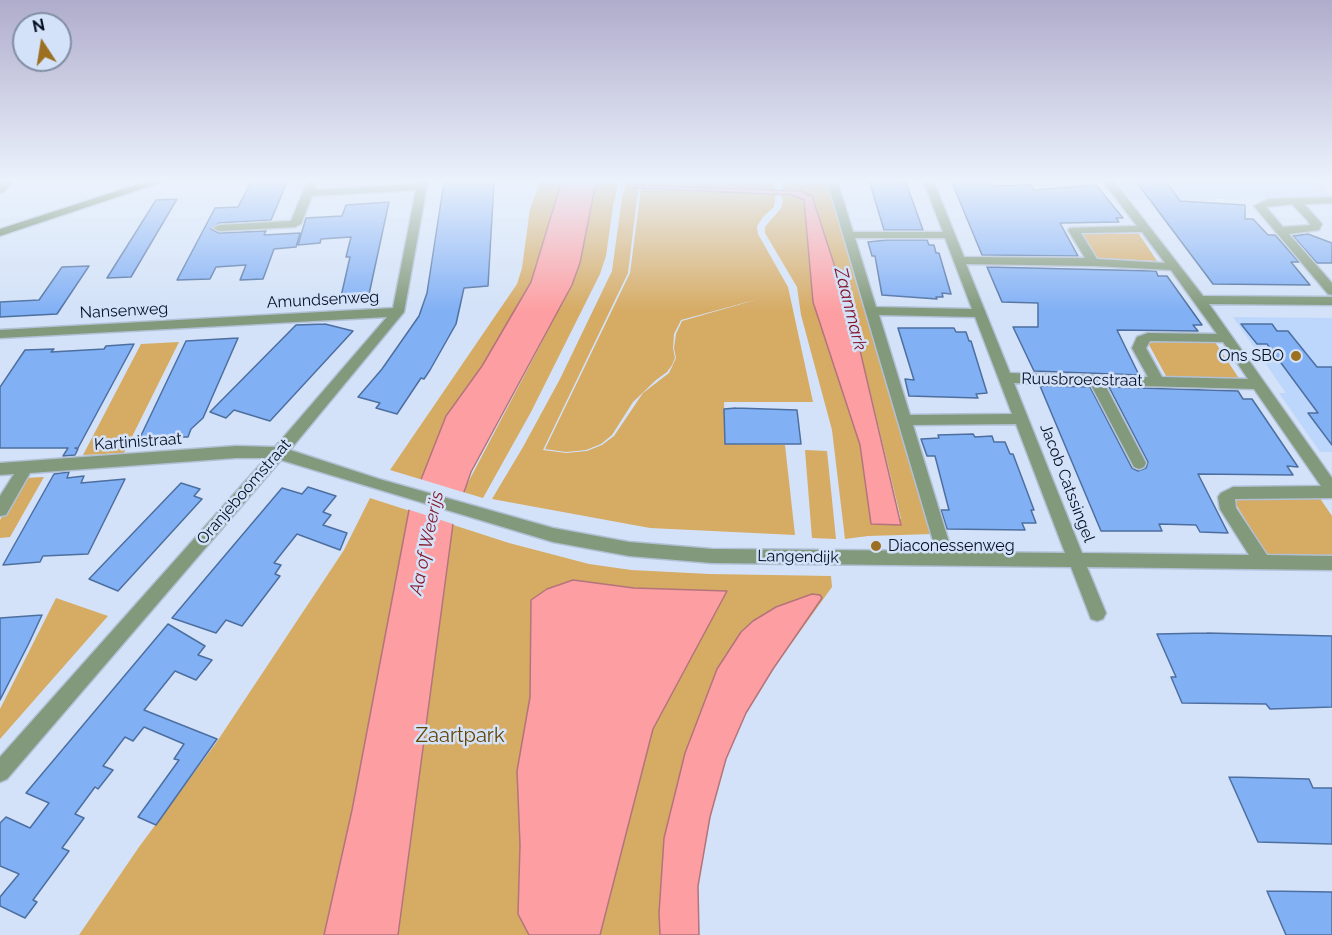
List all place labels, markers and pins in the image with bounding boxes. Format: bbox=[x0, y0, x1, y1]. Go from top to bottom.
place label: Ons SBO bbox=[1219, 346, 1284, 366]
marker: Ons SBO bbox=[1289, 349, 1303, 363]
place label: Diaconessenweg bbox=[888, 536, 1015, 556]
marker: Diaconessenweg bbox=[869, 539, 883, 553]

